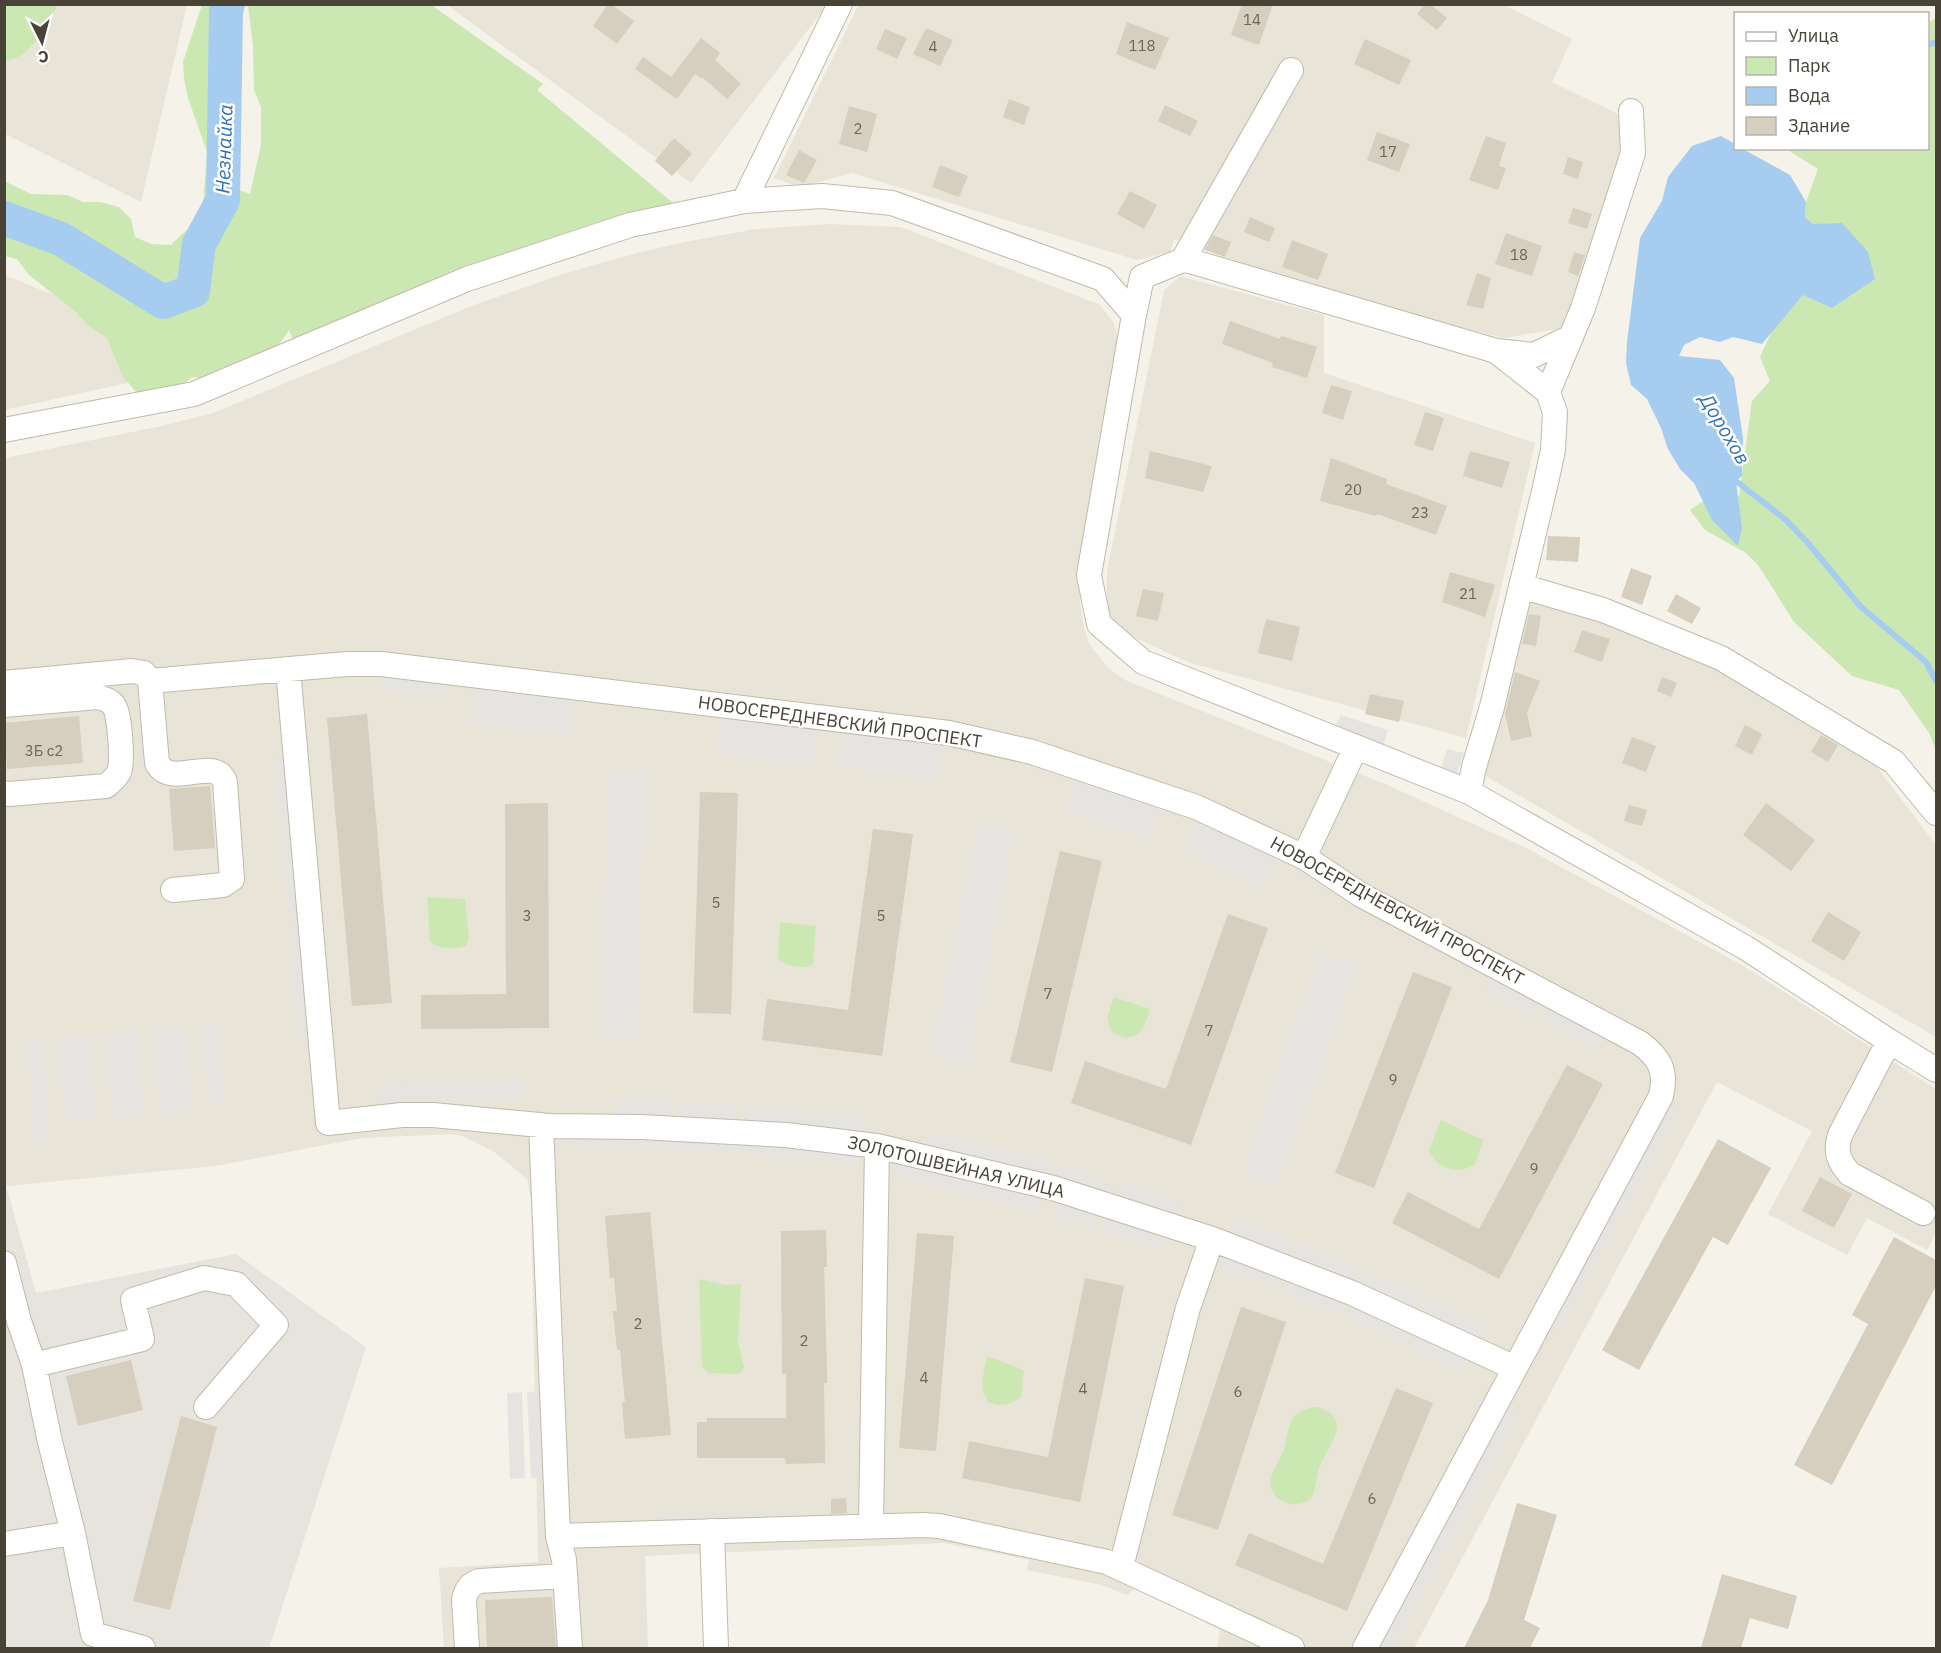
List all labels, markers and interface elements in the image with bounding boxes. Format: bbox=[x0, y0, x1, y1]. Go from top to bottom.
house number: 14 bbox=[1243, 10, 1261, 29]
north arrow bbox=[12, 12, 72, 72]
legend bbox=[1734, 12, 1929, 150]
text: Улица bbox=[1788, 24, 1839, 47]
house number: 118 bbox=[1128, 36, 1156, 55]
house number: 4 bbox=[928, 37, 938, 56]
text: С bbox=[37, 46, 50, 67]
text: Парк bbox=[1788, 54, 1831, 77]
text: Вода bbox=[1788, 84, 1831, 107]
water label: Незнайка bbox=[208, 104, 239, 194]
text: Здание bbox=[1788, 114, 1850, 137]
house number: 2 bbox=[853, 119, 863, 138]
house number: 17 bbox=[1379, 142, 1397, 161]
house number: 18 bbox=[1510, 245, 1528, 264]
water label: Дорохов bbox=[1693, 387, 1757, 469]
house number: 20 bbox=[1344, 480, 1362, 499]
house number: 23 bbox=[1411, 503, 1429, 522]
house number: 21 bbox=[1459, 584, 1477, 603]
street label: НОВОСЕРЕДНЕВСКИЙ ПРОСПЕКТ bbox=[697, 690, 983, 753]
house number: 3Б с2 bbox=[25, 741, 63, 760]
street label: НОВОСЕРЕДНЕВСКИЙ ПРОСПЕКТ bbox=[1266, 831, 1528, 990]
house number: 5 bbox=[711, 893, 721, 912]
house number: 3 bbox=[522, 906, 532, 925]
house number: 5 bbox=[876, 906, 886, 925]
house number: 7 bbox=[1043, 984, 1053, 1003]
house number: 7 bbox=[1204, 1021, 1214, 1040]
house number: 9 bbox=[1388, 1070, 1398, 1089]
street label: ЗОЛОТОШВЕЙНАЯ УЛИЦА bbox=[845, 1130, 1067, 1203]
house number: 9 bbox=[1529, 1159, 1539, 1178]
house number: 2 bbox=[633, 1314, 643, 1333]
house number: 2 bbox=[799, 1331, 809, 1350]
house number: 4 bbox=[919, 1368, 929, 1387]
house number: 4 bbox=[1078, 1379, 1088, 1398]
house number: 6 bbox=[1233, 1382, 1243, 1401]
house number: 6 bbox=[1367, 1489, 1377, 1508]

